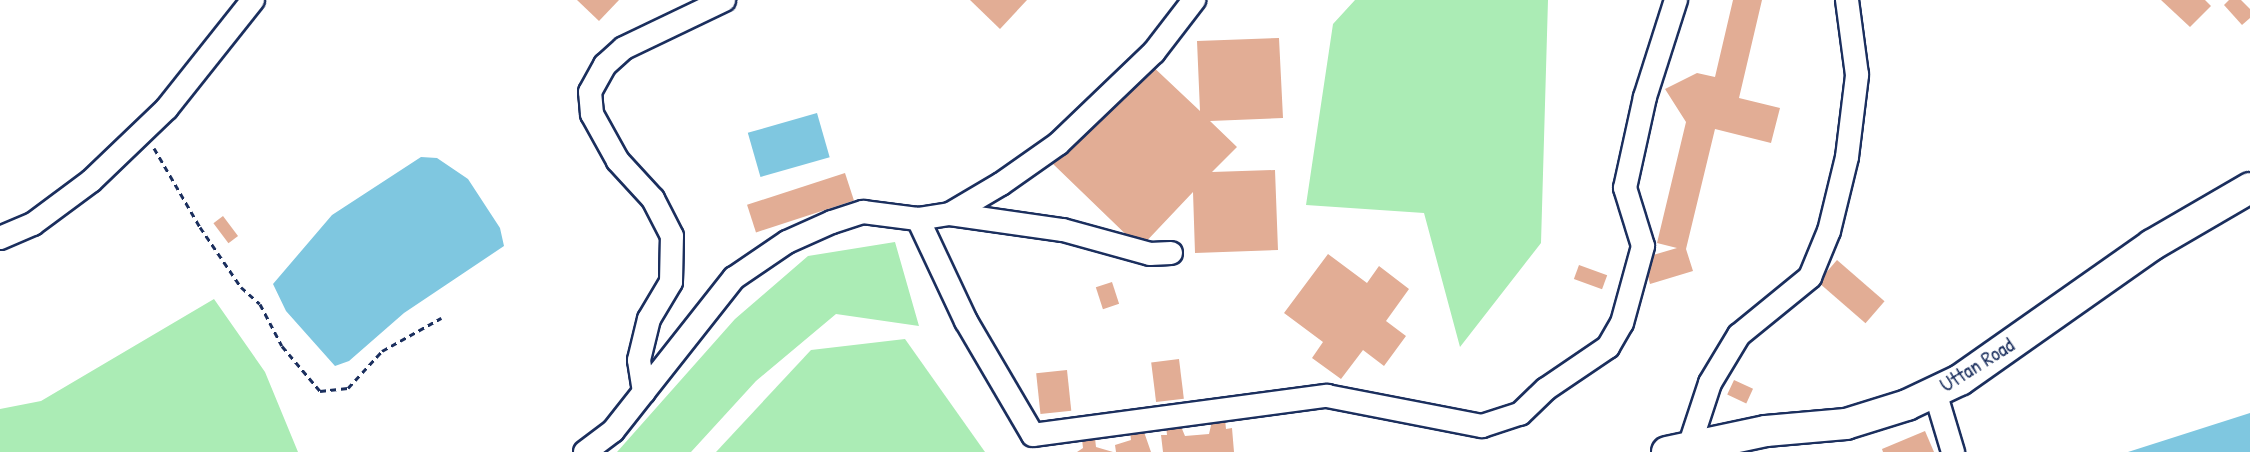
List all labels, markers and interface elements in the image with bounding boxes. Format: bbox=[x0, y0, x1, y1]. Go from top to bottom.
street label: Uttan Road bbox=[1935, 332, 2019, 398]

